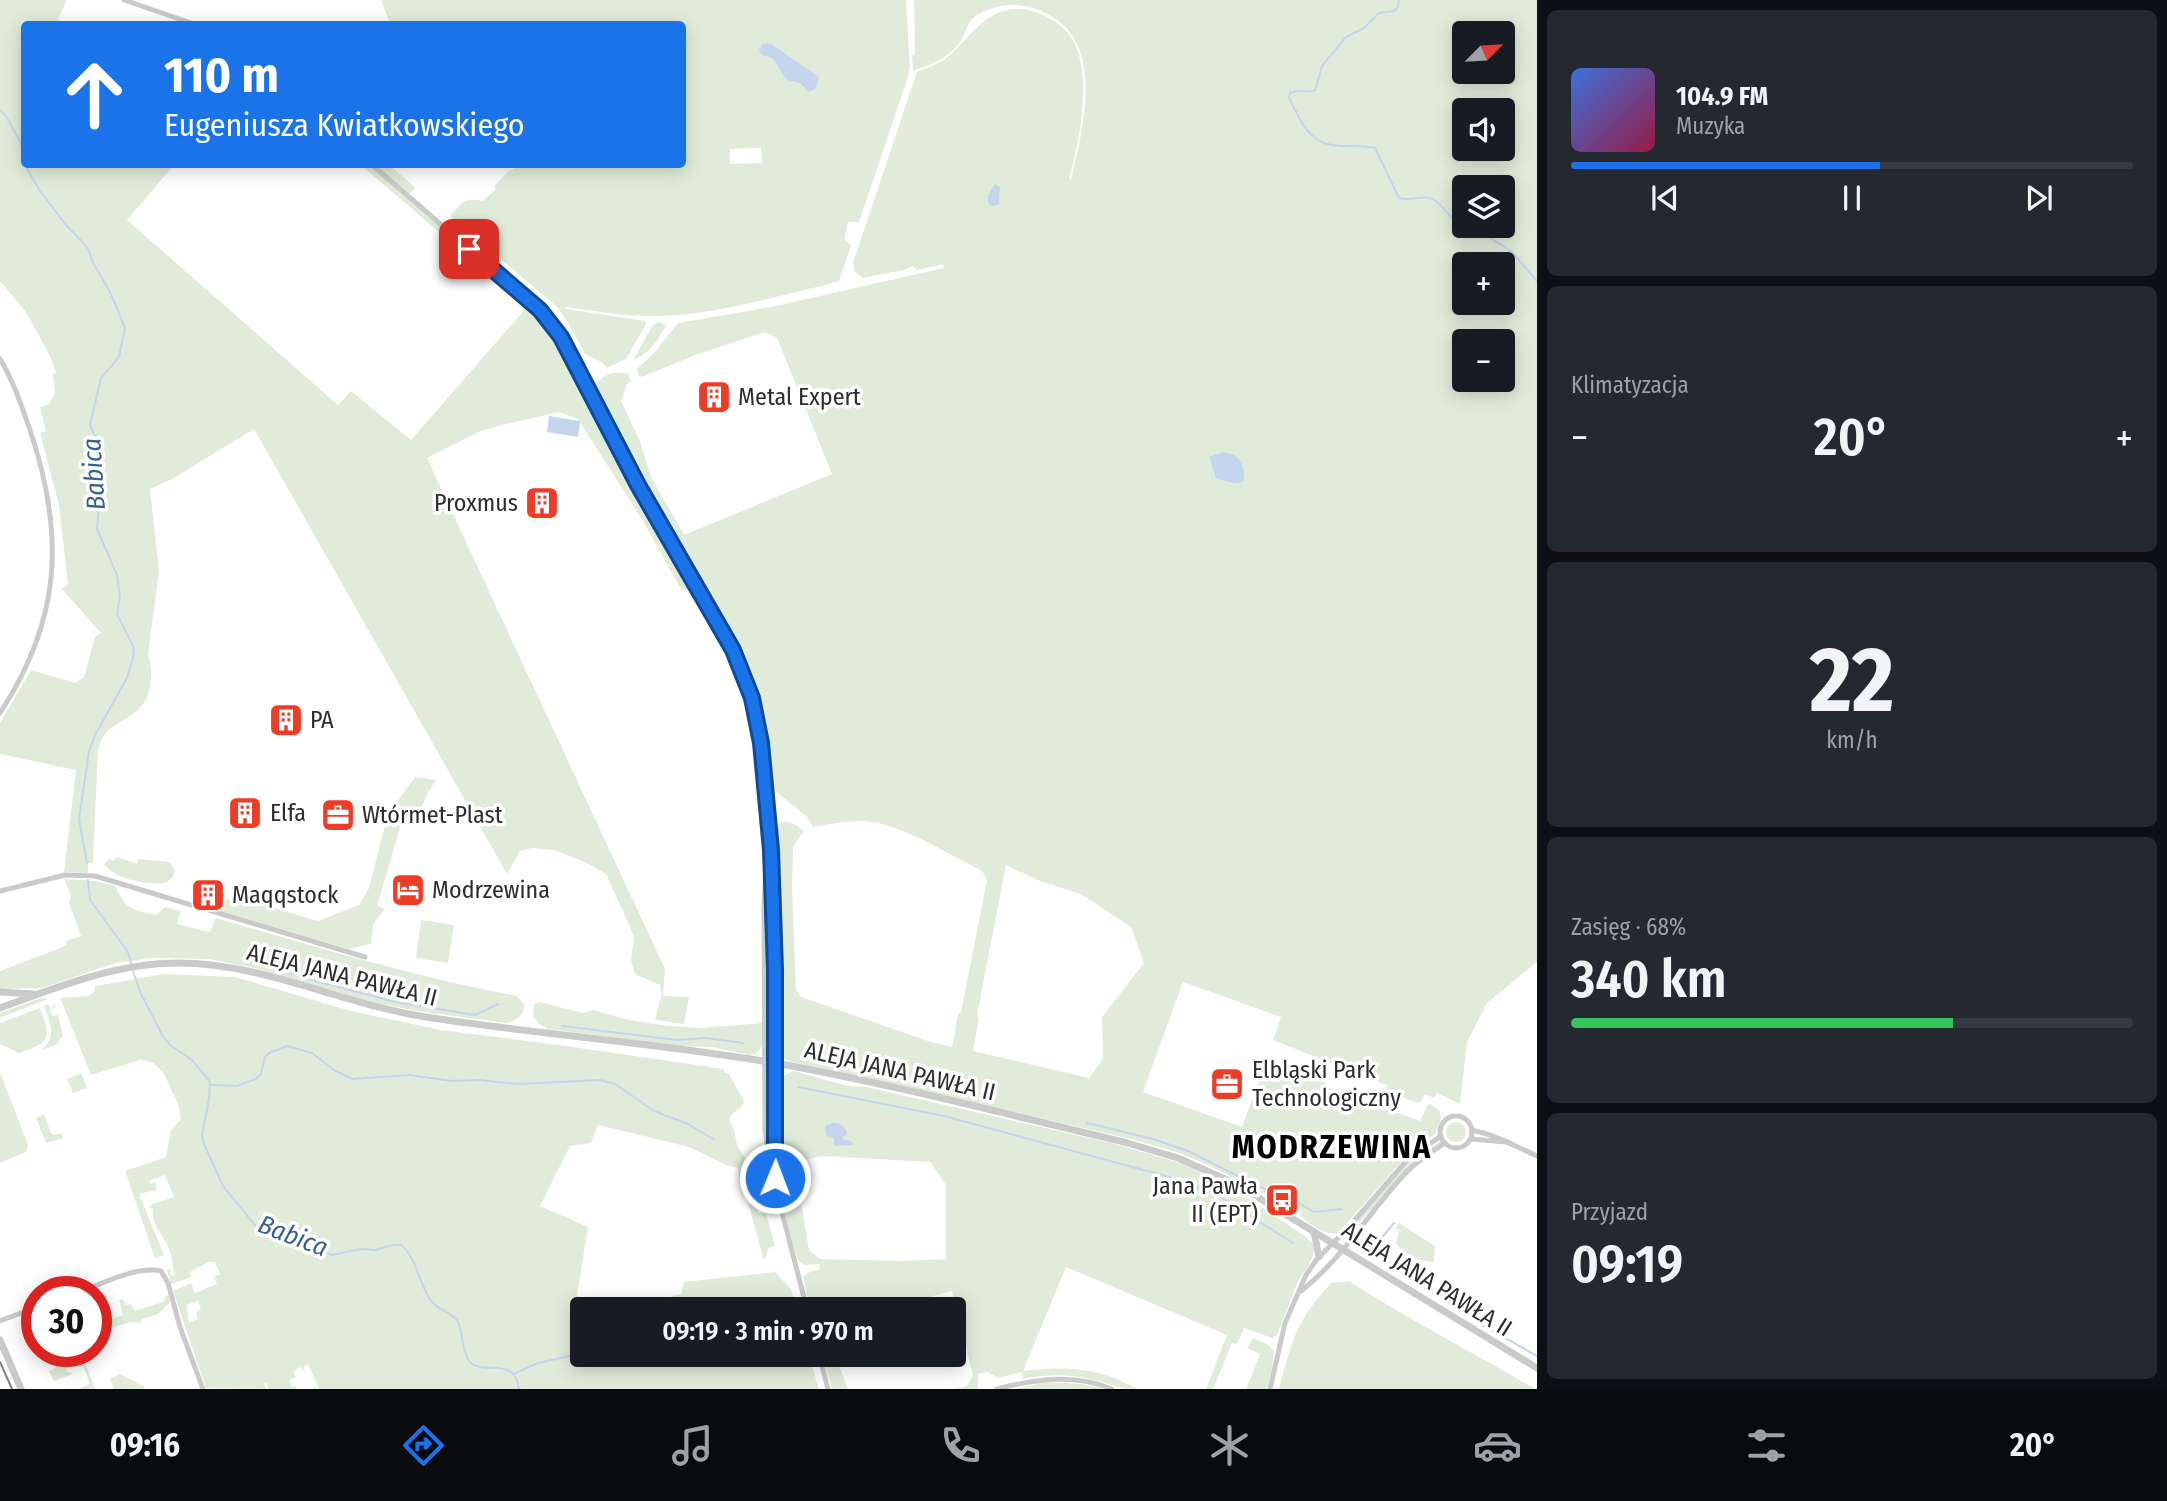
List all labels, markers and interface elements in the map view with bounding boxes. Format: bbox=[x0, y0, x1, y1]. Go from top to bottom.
north arrow bbox=[1452, 21, 1516, 84]
map controls bbox=[1452, 21, 1515, 392]
text: 110 m bbox=[164, 46, 279, 105]
icon: ahead bbox=[49, 49, 140, 140]
text: 104.9 FM bbox=[1676, 81, 1768, 112]
button: sound bbox=[1452, 98, 1515, 161]
text: Eugeniusza Kwiatkowskiego bbox=[164, 106, 525, 144]
text: Muzyka bbox=[1676, 112, 1745, 140]
button: layers bbox=[1452, 175, 1515, 238]
icon: previous bbox=[1646, 179, 1684, 217]
icon: pause bbox=[1833, 179, 1871, 217]
icon: next bbox=[2020, 179, 2058, 217]
pin bbox=[439, 219, 499, 279]
icon: arrive bbox=[450, 230, 488, 268]
button: + bbox=[1452, 252, 1515, 315]
button: − bbox=[1452, 329, 1515, 392]
text: Klimatyzacja bbox=[1571, 371, 1689, 399]
building icon: Metal Expert bbox=[695, 378, 733, 416]
place label: Metal Expert bbox=[738, 383, 861, 411]
text: 20° bbox=[1814, 406, 1890, 469]
text: − bbox=[1571, 415, 1588, 461]
text: + bbox=[2116, 415, 2133, 461]
water label: Babica bbox=[76, 437, 112, 511]
building icon: Proxmus bbox=[523, 484, 561, 522]
place label: Proxmus bbox=[434, 489, 518, 517]
text: 22 bbox=[1810, 626, 1894, 735]
building icon: PA bbox=[267, 701, 305, 739]
place label: PA bbox=[310, 706, 334, 734]
text: km/h bbox=[1826, 726, 1878, 754]
building icon: Elfa bbox=[226, 794, 264, 832]
office icon: Wtórmet-Plast bbox=[319, 796, 357, 834]
place label: Elfa bbox=[270, 799, 306, 827]
place label: Wtórmet-Plast bbox=[362, 801, 503, 829]
hotel icon: Modrzewina bbox=[389, 871, 427, 909]
building icon: Maqqstock bbox=[189, 876, 227, 914]
place label: Modrzewina bbox=[432, 876, 550, 904]
place label: Maqqstock bbox=[232, 881, 339, 909]
text: Zasięg · 68% bbox=[1571, 913, 1686, 941]
street label: ALEJA JANA PAWŁA II bbox=[244, 938, 440, 1012]
text: 340 km bbox=[1571, 948, 1726, 1011]
street label: ALEJA JANA PAWŁA II bbox=[802, 1035, 998, 1107]
place label: Elbląski Park Technologiczny bbox=[1252, 1056, 1401, 1112]
office icon: Elbląski Park Technologiczny bbox=[1208, 1065, 1246, 1103]
district label: MODRZEWINA bbox=[1232, 1128, 1432, 1166]
position arrow bbox=[738, 1141, 812, 1215]
place label: Jana Pawła II (EPT) bbox=[1152, 1172, 1258, 1228]
bus stop icon: Jana Pawła II (EPT) bbox=[1263, 1181, 1301, 1219]
text: Przyjazd bbox=[1571, 1198, 1648, 1226]
water label: Babica bbox=[254, 1209, 332, 1263]
street label: ALEJA JANA PAWŁA II bbox=[1337, 1215, 1517, 1343]
text: 09:19 bbox=[1571, 1233, 1683, 1296]
speed limit sign: 30 bbox=[21, 1276, 112, 1367]
text: 09:19 · 3 min · 970 m bbox=[662, 1316, 874, 1347]
icon: directions bbox=[399, 1421, 448, 1470]
icon: music bbox=[668, 1421, 717, 1470]
icon: phone bbox=[936, 1421, 985, 1470]
icon: climate bbox=[1205, 1421, 1254, 1470]
icon: car bbox=[1473, 1421, 1522, 1470]
icon: filters bbox=[1742, 1421, 1791, 1470]
text: 09:16 bbox=[110, 1426, 180, 1464]
text: 20° bbox=[2010, 1426, 2057, 1464]

